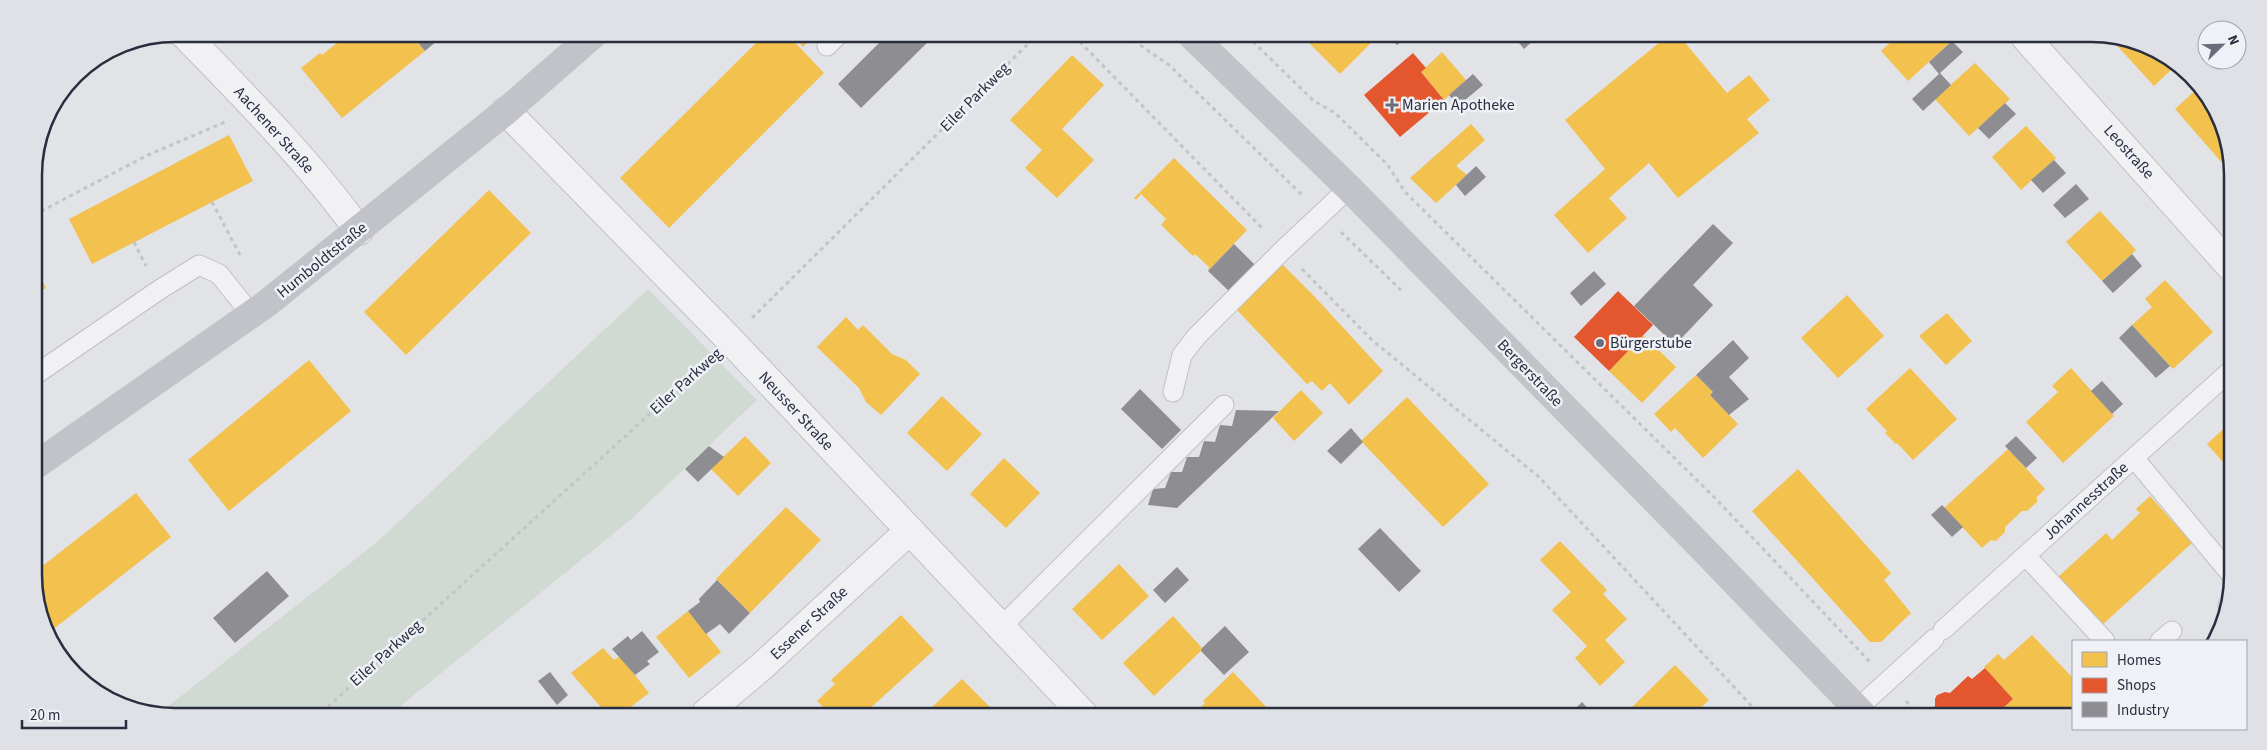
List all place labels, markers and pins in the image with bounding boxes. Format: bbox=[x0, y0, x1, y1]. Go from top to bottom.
place label: Marien Apotheke bbox=[1402, 94, 1515, 116]
marker: Marien Apotheke bbox=[1386, 99, 1398, 111]
place label: Bürgerstube bbox=[1610, 332, 1692, 354]
marker: Bürgerstube bbox=[1594, 337, 1606, 349]

